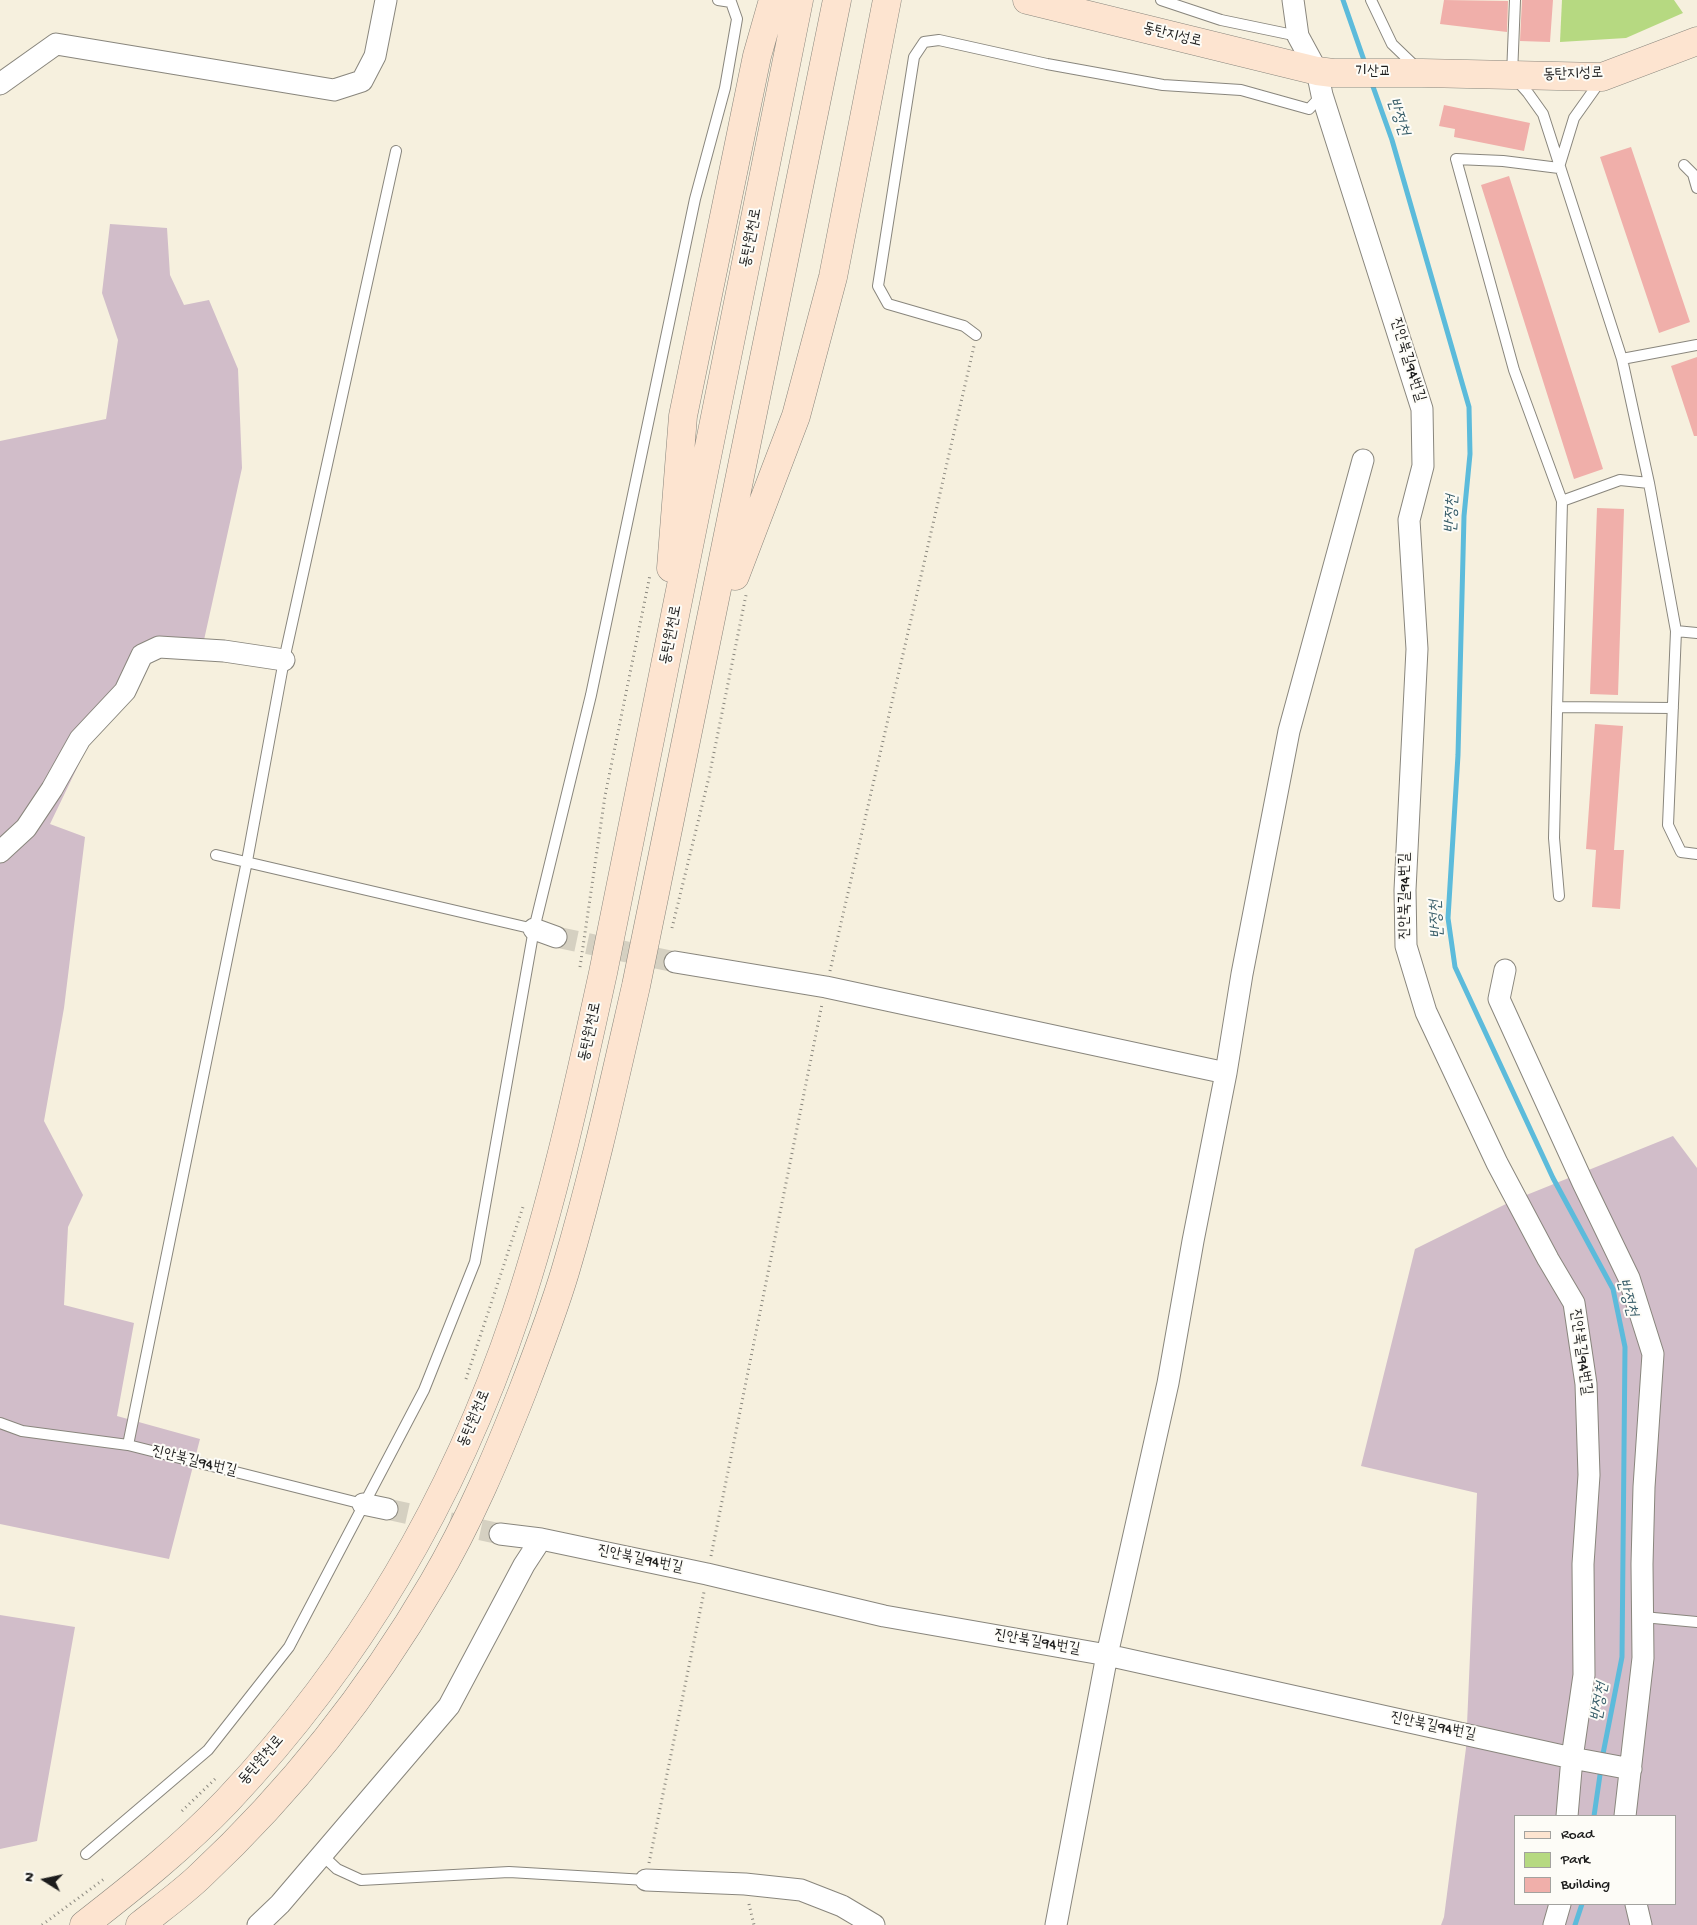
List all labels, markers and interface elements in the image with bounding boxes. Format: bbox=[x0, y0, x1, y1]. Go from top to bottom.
street label: 동탄지성로 bbox=[1141, 20, 1203, 52]
street label: 기산교 bbox=[1355, 64, 1391, 82]
street label: 동탄지성로 bbox=[1543, 65, 1603, 85]
water label: 반정천 bbox=[1382, 96, 1412, 138]
street label: 동탄원천로 bbox=[737, 207, 767, 269]
street label: 진안북길94번길 bbox=[1386, 316, 1428, 404]
water label: 반정천 bbox=[1442, 494, 1464, 534]
street label: 동탄원천로 bbox=[657, 604, 687, 666]
street label: 진안북길94번길 bbox=[1397, 852, 1415, 940]
water label: 반정천 bbox=[1427, 899, 1449, 939]
street label: 동탄원천로 bbox=[576, 1001, 606, 1063]
water label: 반정천 bbox=[1611, 1277, 1641, 1319]
street label: 진안북길94번길 bbox=[1565, 1308, 1595, 1396]
street label: 동탄원천로 bbox=[455, 1388, 495, 1450]
street label: 진안북길94번길 bbox=[150, 1443, 238, 1481]
street label: 진안북길94번길 bbox=[596, 1542, 684, 1578]
street label: 진안북길94번길 bbox=[993, 1627, 1081, 1659]
water label: 반정천 bbox=[1588, 1681, 1614, 1723]
street label: 진안북길94번길 bbox=[1389, 1709, 1477, 1745]
street label: 동탄원천로 bbox=[235, 1732, 289, 1790]
legend bbox=[1514, 1815, 1677, 1905]
text: Road bbox=[1561, 1826, 1594, 1844]
text: Park bbox=[1561, 1851, 1590, 1869]
north arrow bbox=[20, 1855, 70, 1905]
text: N bbox=[21, 1871, 39, 1883]
text: Building bbox=[1561, 1876, 1610, 1894]

